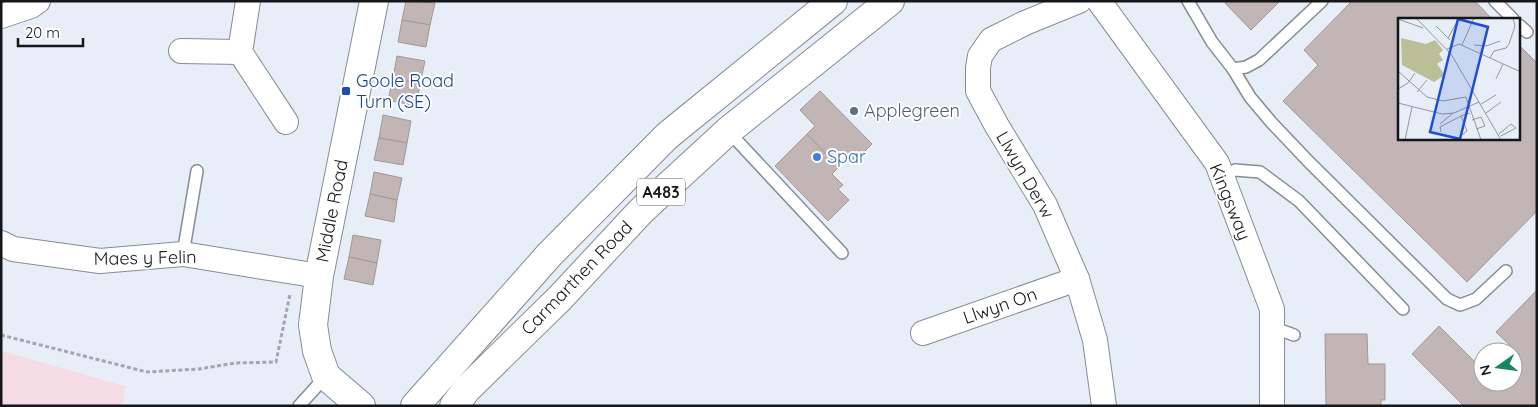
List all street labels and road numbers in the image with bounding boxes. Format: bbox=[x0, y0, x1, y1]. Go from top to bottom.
street label: Llwyn Derw bbox=[991, 127, 1060, 223]
street label: Middle Road bbox=[310, 158, 353, 264]
street label: Kingsway bbox=[1205, 160, 1256, 244]
road number: A483 bbox=[637, 178, 685, 206]
street label: Carmarthen Road bbox=[516, 216, 637, 340]
street label: Maes y Felin bbox=[93, 245, 197, 270]
street label: Llwyn On bbox=[960, 282, 1040, 329]

